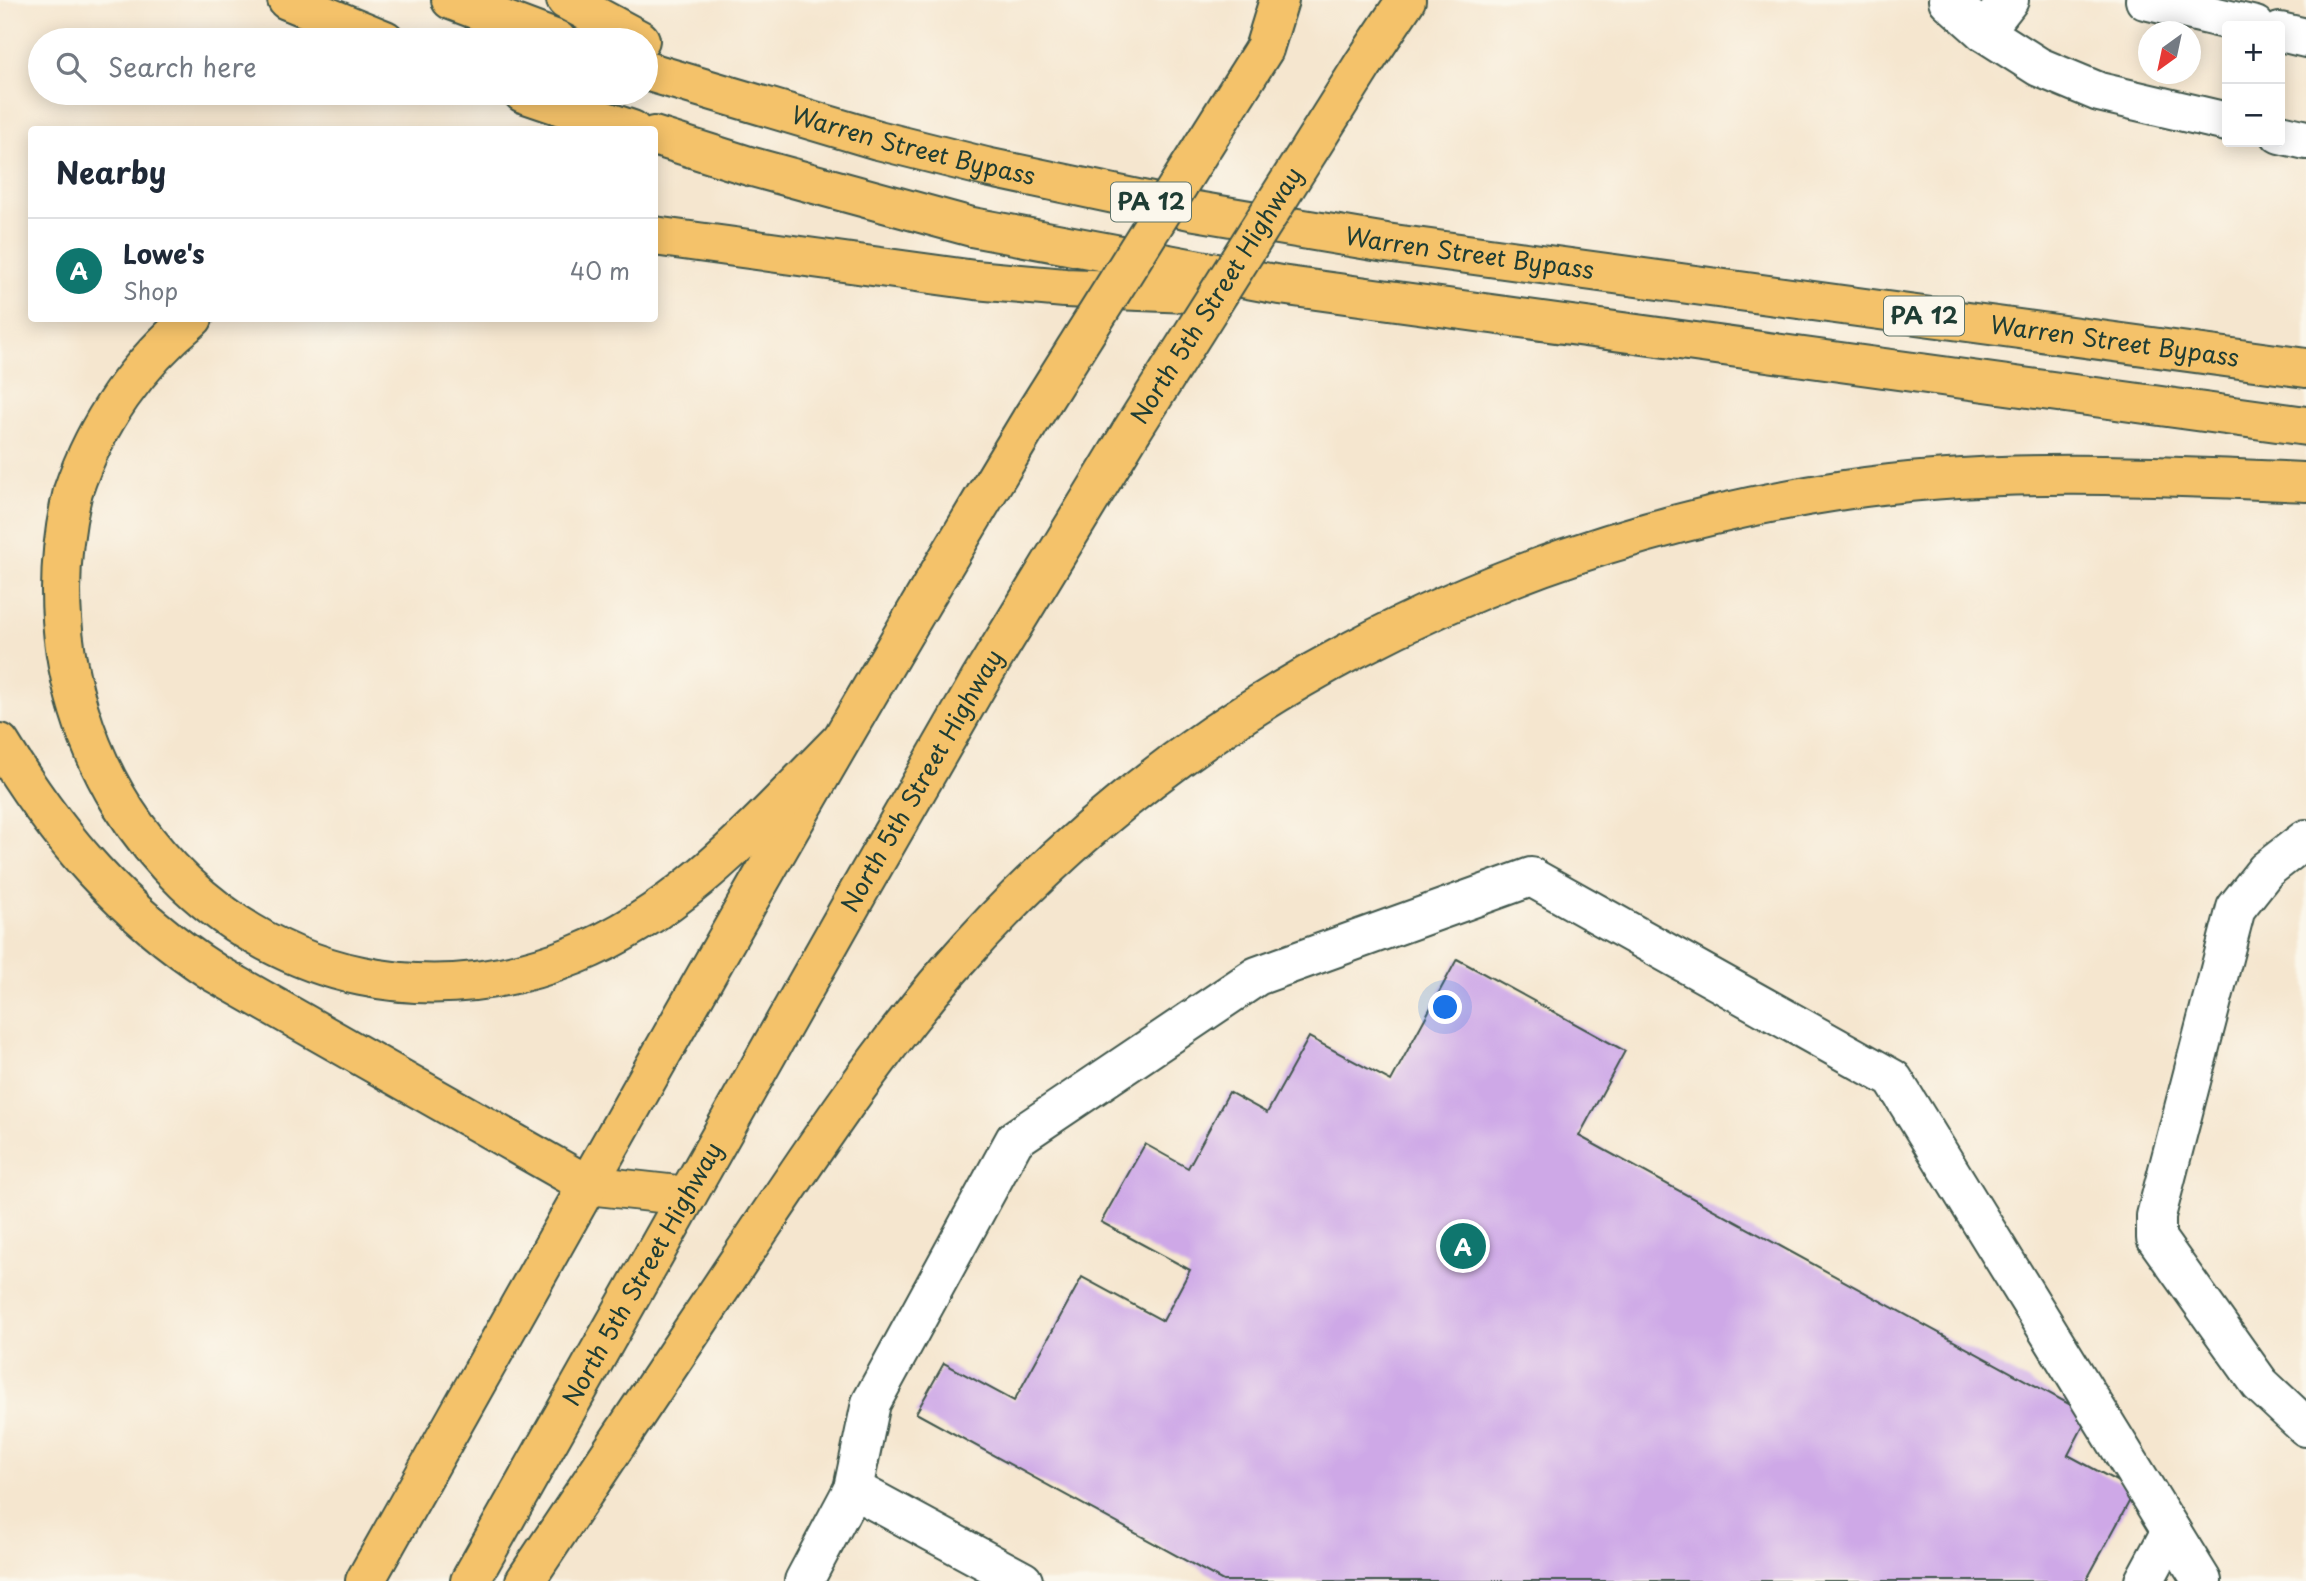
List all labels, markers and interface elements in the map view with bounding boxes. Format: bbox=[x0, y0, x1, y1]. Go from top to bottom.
north arrow bbox=[2138, 21, 2201, 84]
map controls bbox=[2222, 21, 2285, 147]
button: + bbox=[2222, 21, 2285, 84]
search box bbox=[28, 28, 658, 105]
text: Search here bbox=[108, 47, 257, 86]
icon: search bbox=[52, 48, 90, 86]
button: − bbox=[2222, 84, 2285, 147]
street label: Warren Street Bypass bbox=[788, 95, 1039, 193]
text: Nearby bbox=[56, 149, 166, 194]
street label: North 5th Street Highway bbox=[1121, 159, 1310, 430]
road number: PA 12 bbox=[1111, 182, 1191, 222]
street label: Warren Street Bypass bbox=[1343, 216, 1596, 287]
text: Lowe's bbox=[123, 234, 205, 273]
text: A bbox=[70, 253, 88, 288]
text: 40 m bbox=[570, 253, 630, 288]
text: Shop bbox=[123, 273, 178, 308]
road number: PA 12 bbox=[1884, 296, 1964, 336]
street label: Warren Street Bypass bbox=[1988, 305, 2242, 375]
street label: North 5th Street Highway bbox=[831, 642, 1011, 918]
your location bbox=[1428, 990, 1462, 1024]
street label: North 5th Street Highway bbox=[552, 1135, 730, 1412]
pin: A bbox=[1440, 1220, 1486, 1272]

